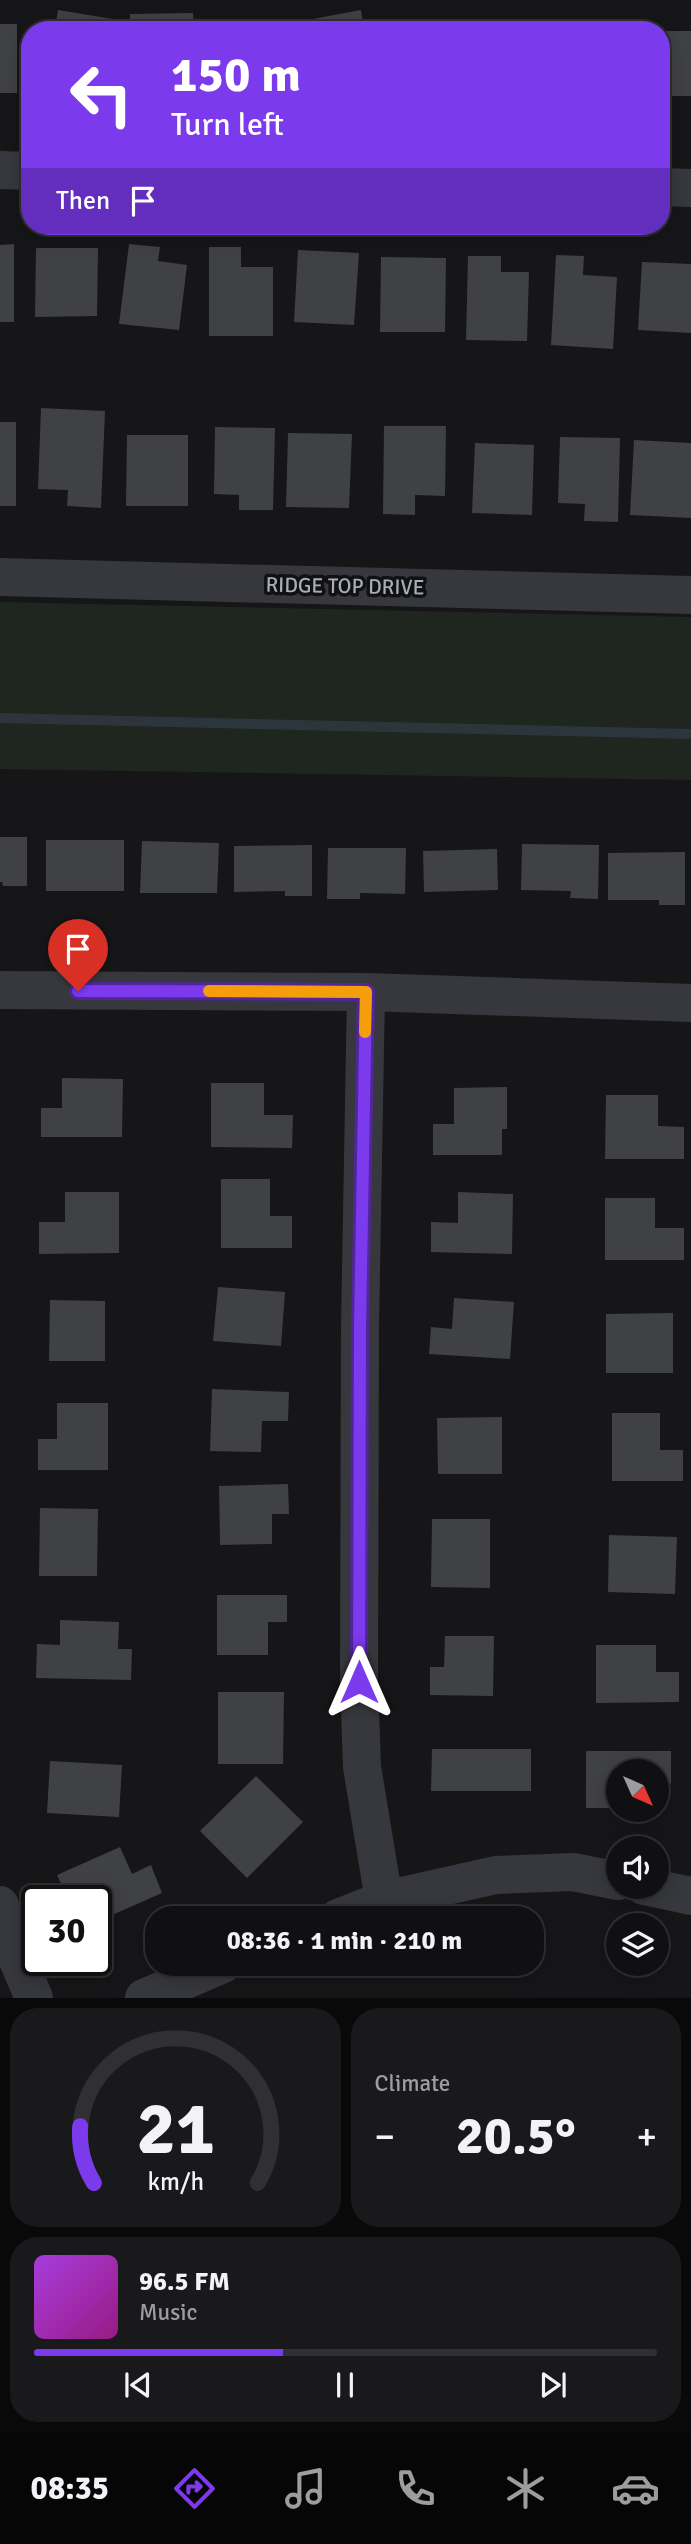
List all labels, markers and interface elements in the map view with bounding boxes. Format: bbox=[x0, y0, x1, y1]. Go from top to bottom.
text: 150 m bbox=[171, 45, 301, 105]
icon: left bbox=[56, 49, 147, 140]
text: Turn left bbox=[171, 105, 284, 144]
icon: arrive bbox=[124, 182, 162, 220]
text: Then bbox=[56, 185, 110, 217]
street label: RIDGE TOP DRIVE bbox=[265, 572, 425, 600]
pin bbox=[48, 919, 108, 991]
icon: arrive bbox=[59, 930, 97, 968]
position arrow bbox=[322, 1645, 396, 1719]
north arrow bbox=[606, 1759, 668, 1822]
map controls bbox=[606, 1759, 669, 1976]
button: sound bbox=[606, 1836, 669, 1899]
speed limit sign: 30 bbox=[21, 1885, 112, 1976]
button: layers bbox=[606, 1913, 669, 1976]
text: 08:36 · 1 min · 210 m bbox=[227, 1925, 462, 1957]
text: Climate bbox=[375, 2069, 450, 2098]
text: 21 bbox=[136, 2086, 215, 2175]
text: 20.5° bbox=[456, 2104, 576, 2168]
text: − bbox=[375, 2113, 395, 2160]
text: + bbox=[636, 2113, 657, 2160]
text: km/h bbox=[147, 2166, 204, 2197]
text: 96.5 FM bbox=[139, 2266, 230, 2298]
text: Music bbox=[139, 2298, 197, 2327]
icon: previous bbox=[119, 2366, 157, 2404]
icon: pause bbox=[326, 2366, 364, 2404]
icon: next bbox=[534, 2366, 572, 2404]
icon: directions bbox=[170, 2464, 219, 2513]
icon: music bbox=[281, 2464, 330, 2513]
icon: phone bbox=[391, 2464, 440, 2513]
icon: climate bbox=[501, 2464, 550, 2513]
icon: car bbox=[611, 2464, 660, 2513]
text: 08:35 bbox=[31, 2469, 109, 2508]

